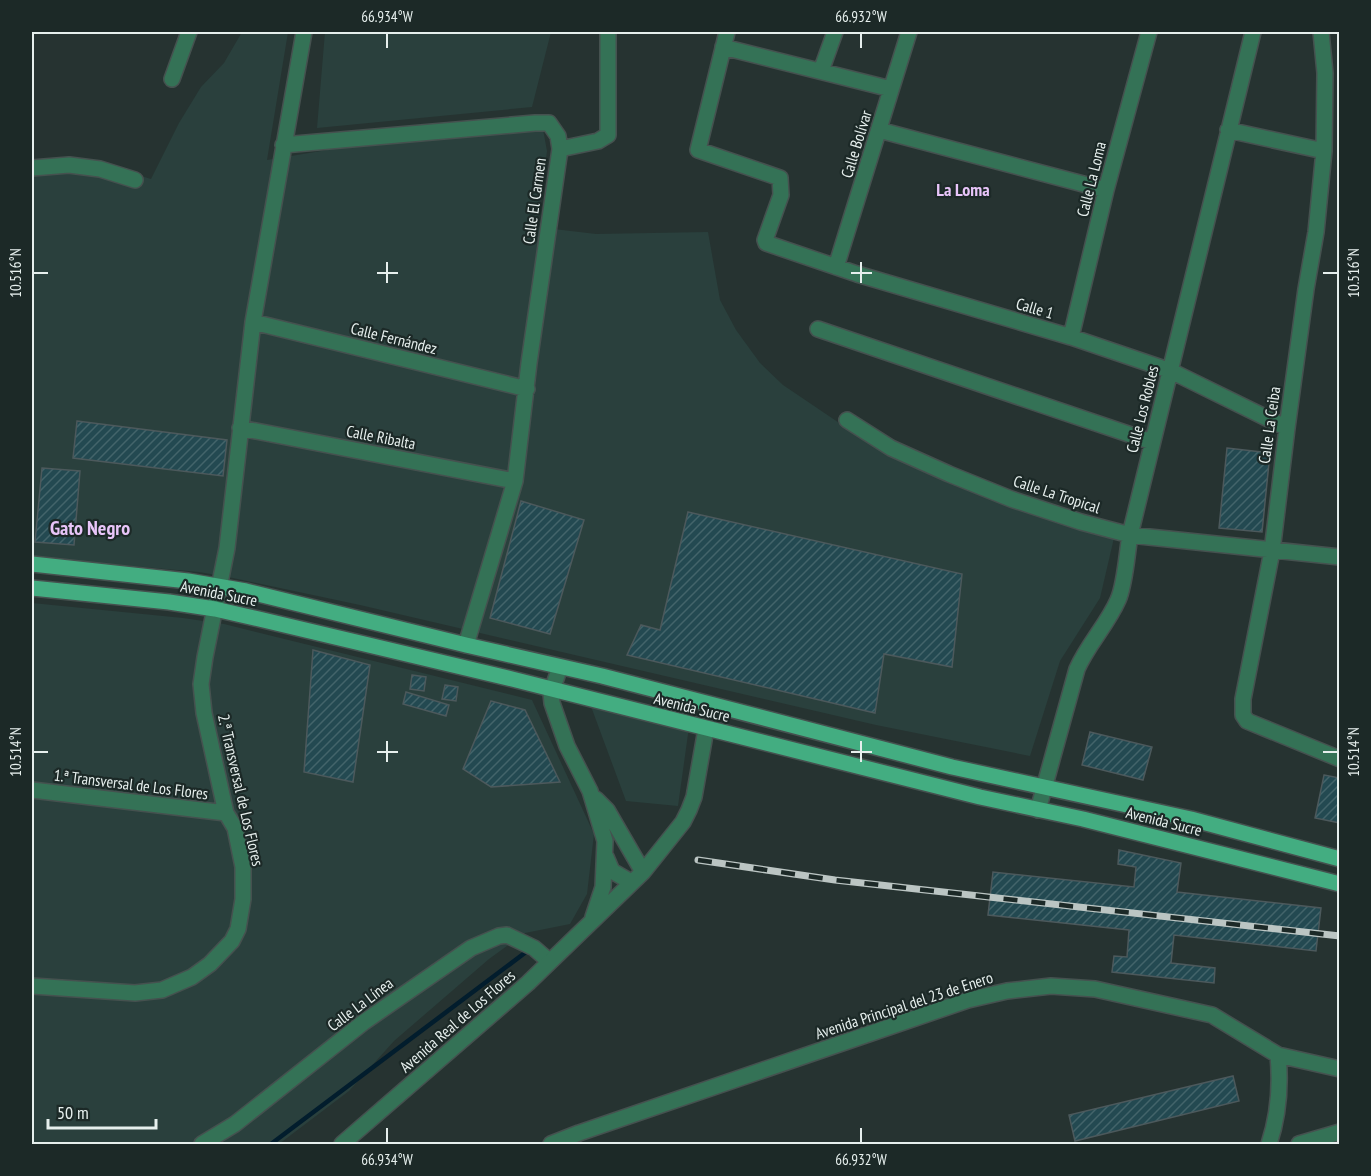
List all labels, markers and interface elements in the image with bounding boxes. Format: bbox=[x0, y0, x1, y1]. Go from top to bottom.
text: 66.934°W bbox=[361, 7, 413, 26]
text: 66.932°W bbox=[835, 7, 887, 26]
street label: Calle Bolívar bbox=[836, 107, 876, 180]
street label: Calle La Loma bbox=[1072, 139, 1110, 219]
street label: Calle El Carmen bbox=[518, 157, 550, 245]
district label: La Loma bbox=[936, 178, 990, 201]
text: 10.516°N bbox=[6, 248, 25, 298]
text: 10.516°N bbox=[1344, 248, 1363, 298]
street label: Calle 1 bbox=[1014, 293, 1056, 323]
street label: Calle Fernández bbox=[349, 318, 439, 358]
street label: Calle Los Robles bbox=[1121, 363, 1163, 455]
street label: Calle La Ceiba bbox=[1254, 385, 1284, 465]
street label: Calle Ribalta bbox=[345, 421, 417, 453]
street label: Calle La Tropical bbox=[1011, 471, 1103, 518]
district label: Gato Negro bbox=[50, 515, 130, 541]
street label: Avenida Sucre bbox=[179, 576, 259, 610]
street label: Avenida Sucre bbox=[652, 688, 732, 726]
street label: 2.ª Transversal de Los Flores bbox=[214, 712, 268, 868]
text: 10.514°N bbox=[6, 727, 25, 777]
text: 10.514°N bbox=[1344, 727, 1363, 777]
street label: 1.ª Transversal de Los Flores bbox=[53, 765, 209, 803]
street label: Avenida Sucre bbox=[1124, 802, 1204, 840]
street label: Avenida Real de Los Flores bbox=[395, 965, 519, 1077]
street label: Avenida Principal del 23 de Enero bbox=[813, 967, 995, 1043]
street label: Calle La Línea bbox=[323, 973, 397, 1035]
scale bar bbox=[48, 1092, 156, 1130]
text: 50 m bbox=[57, 1101, 89, 1124]
text: 66.934°W bbox=[361, 1150, 413, 1169]
text: 66.932°W bbox=[835, 1150, 887, 1169]

